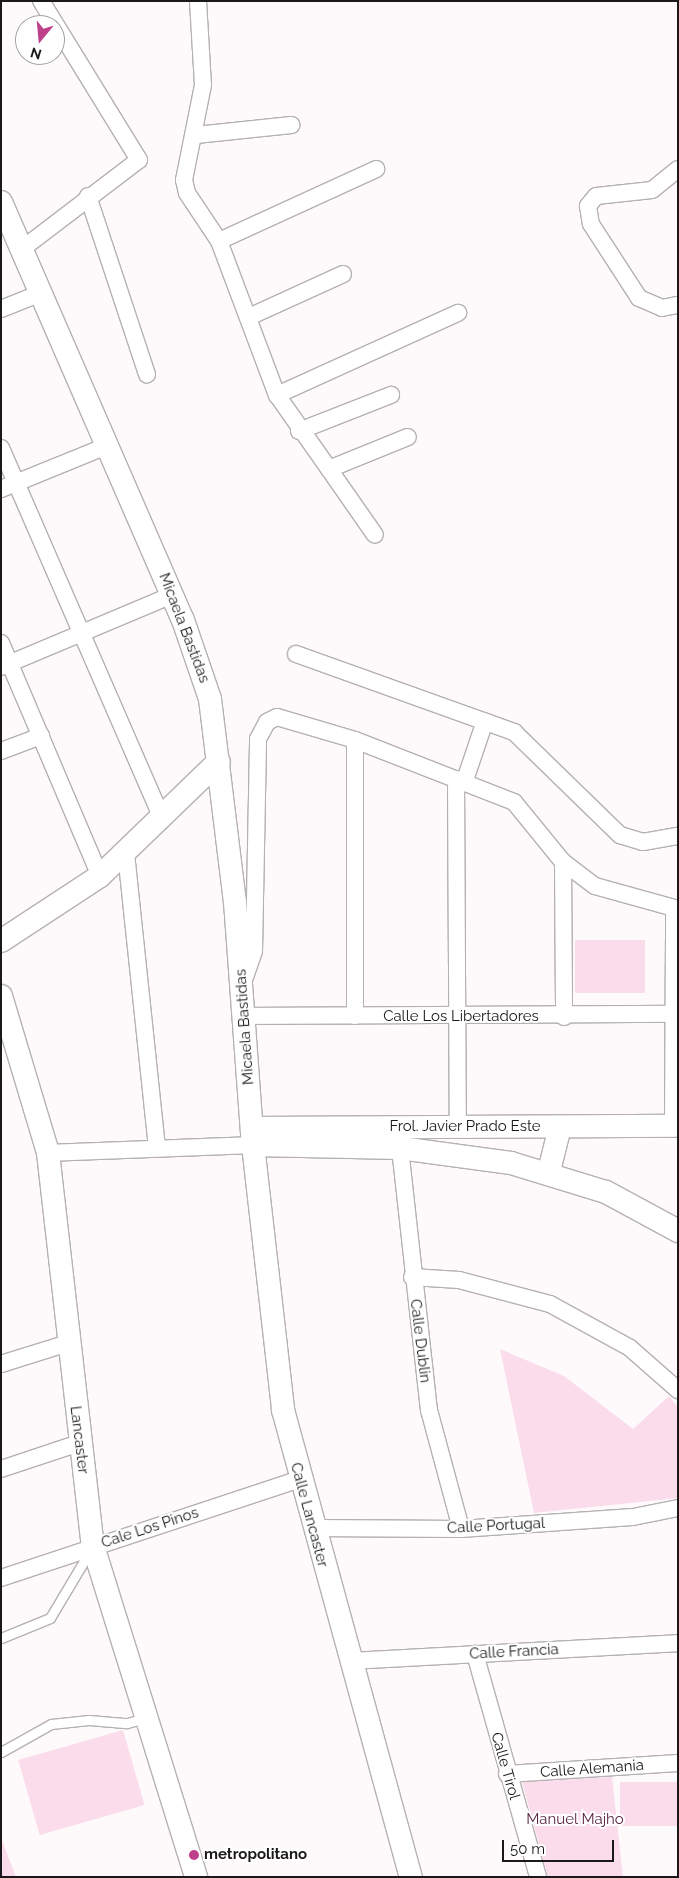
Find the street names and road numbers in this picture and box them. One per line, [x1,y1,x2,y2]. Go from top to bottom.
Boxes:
street label: Micaela Bastidas [155,571,213,685]
street label: Micaela Bastidas [232,968,258,1086]
street label: Calle Los Libertadores [383,1008,539,1026]
street label: Frol. Javier Prado Este [389,1118,541,1136]
street label: Calle Dublin [406,1298,434,1384]
street label: Lancaster [66,1405,92,1475]
street label: Calle Lancaster [286,1461,332,1569]
street label: Cale Los Pinos [99,1504,201,1552]
street label: Calle Portugal [447,1514,545,1538]
street label: Calle Francia [469,1641,559,1663]
street label: Calle Tirol [487,1730,523,1802]
street label: Calle Alemania [539,1756,645,1782]

